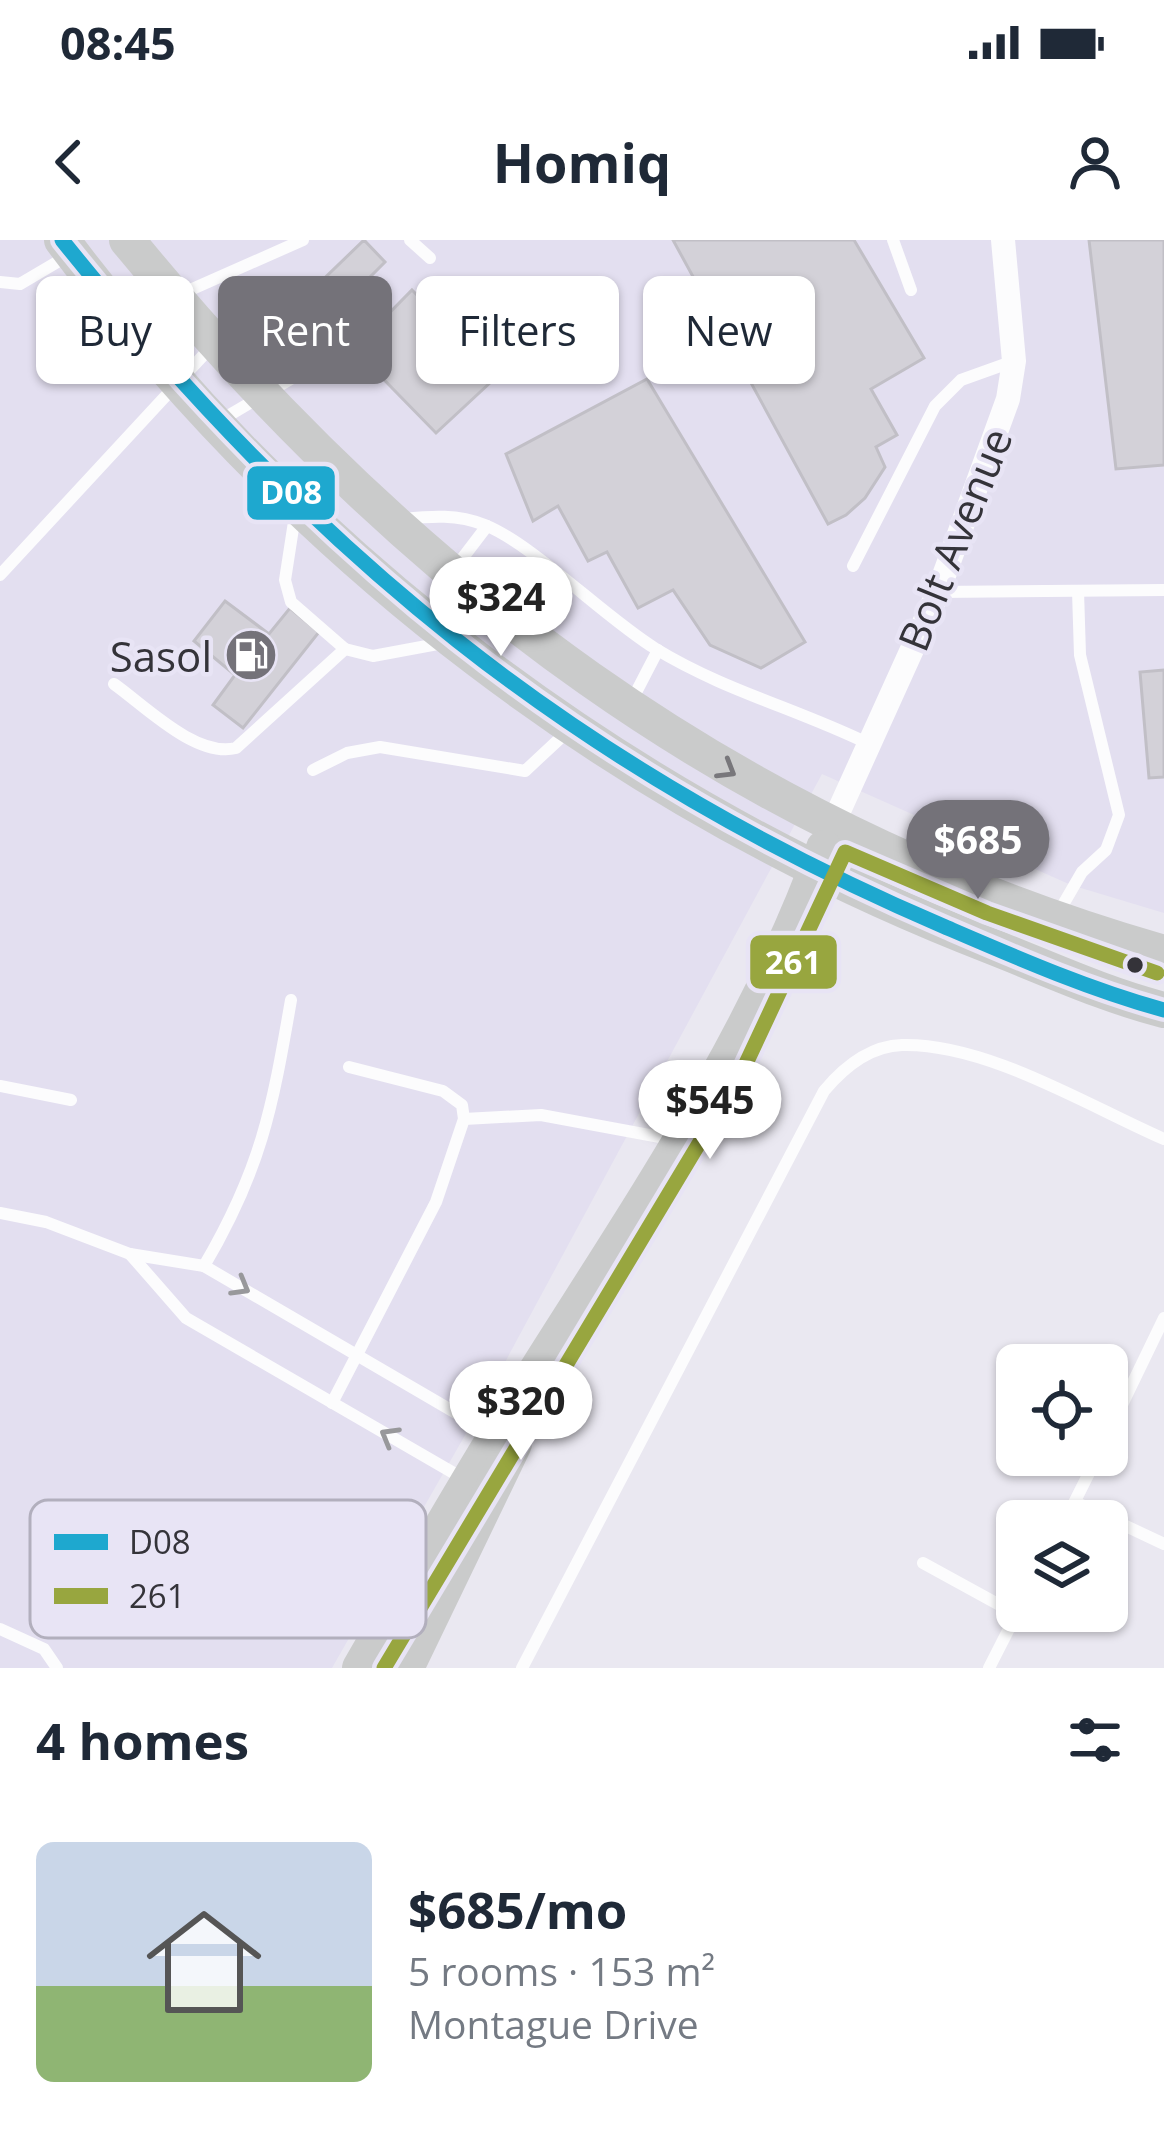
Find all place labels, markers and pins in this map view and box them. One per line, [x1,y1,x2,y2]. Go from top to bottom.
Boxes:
pin: $324 [430,557,572,659]
place label: Sasol [110,627,212,684]
fuel station icon: Sasol [223,627,279,683]
pin: $685 [907,800,1049,902]
unlabelled marker [1124,954,1146,976]
pin: $545 [639,1060,781,1162]
pin: $320 [450,1361,592,1463]

